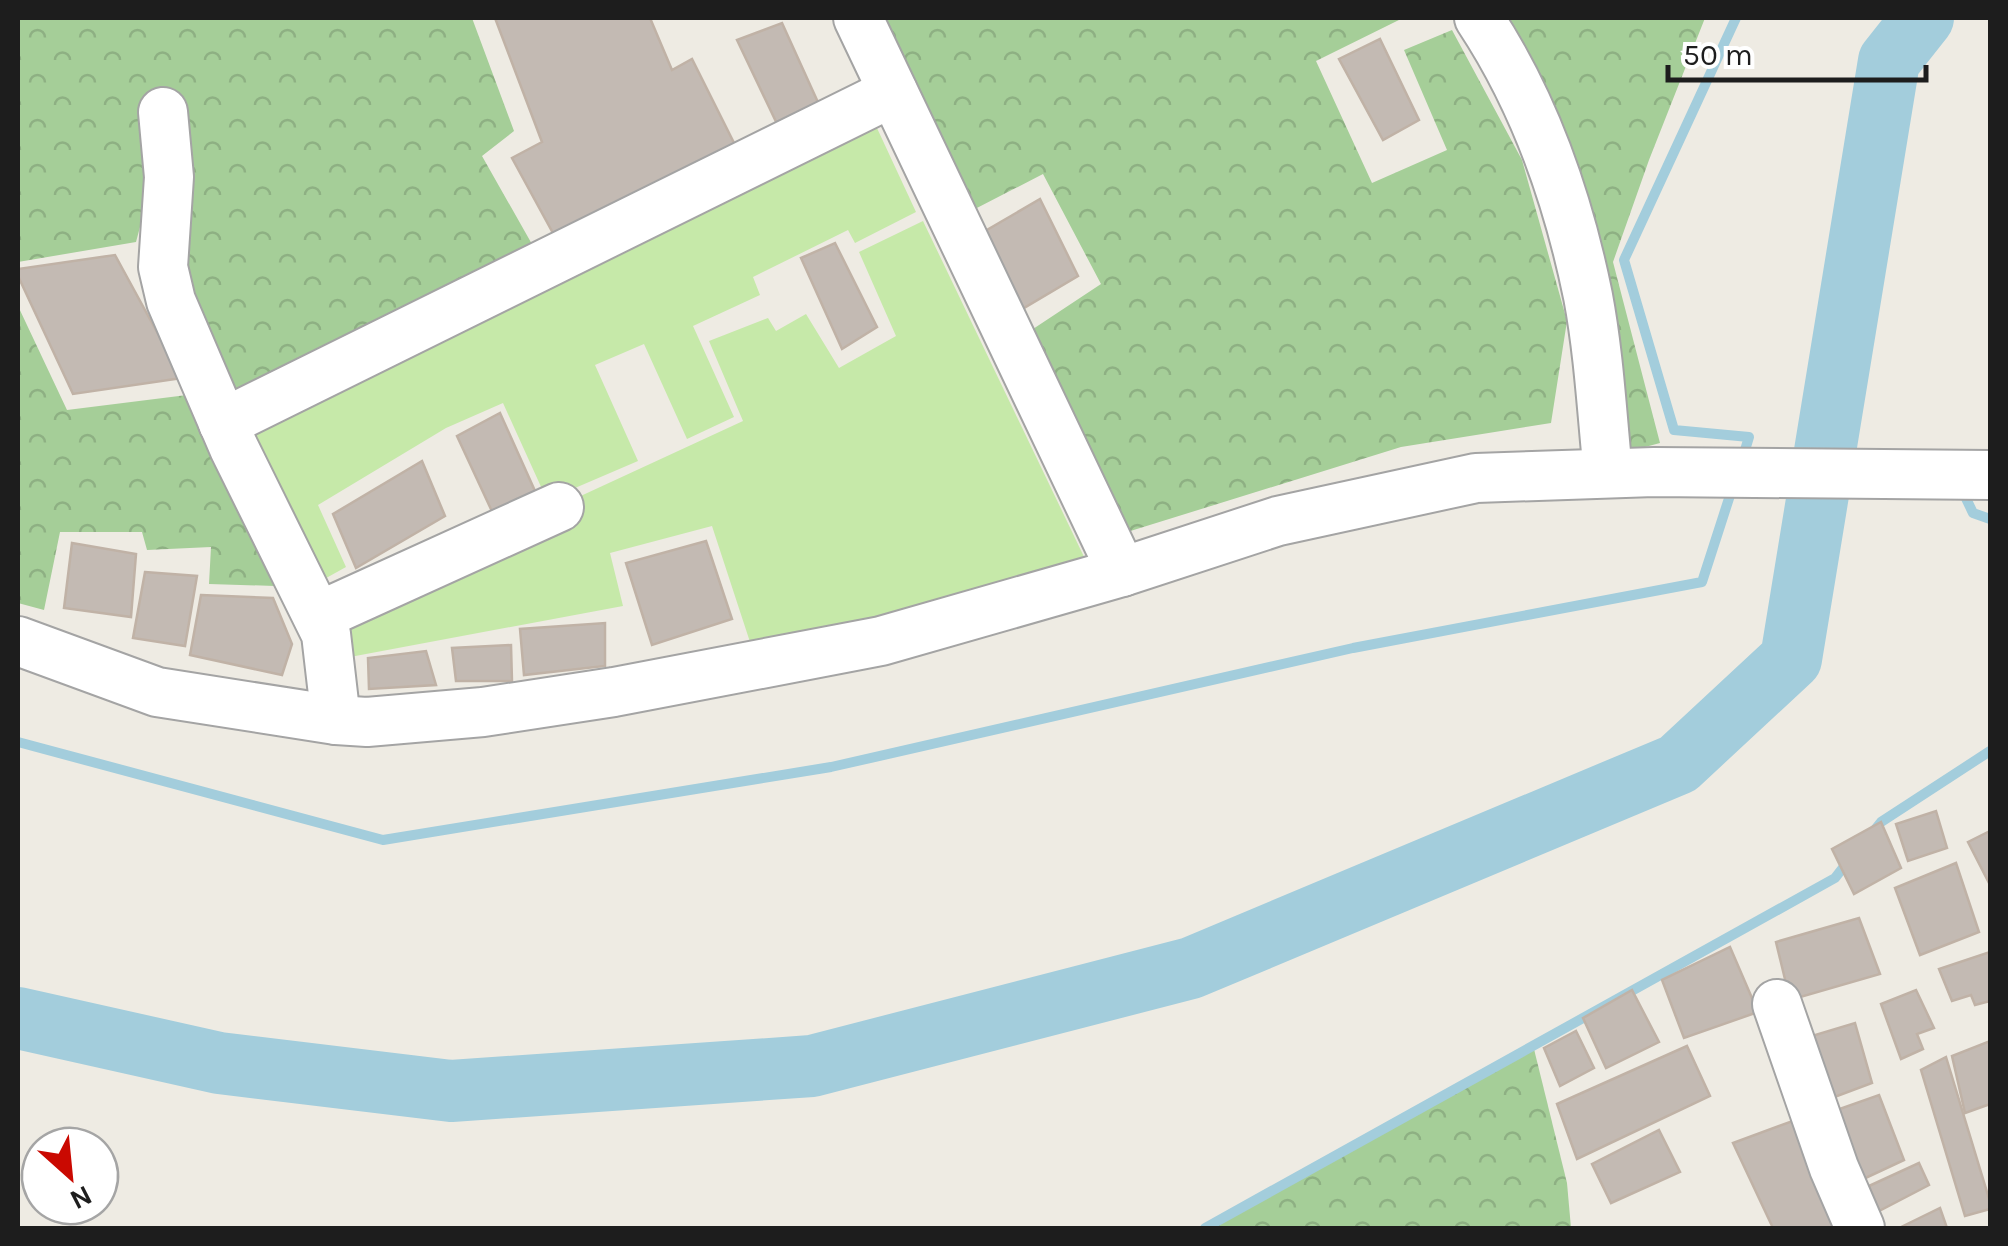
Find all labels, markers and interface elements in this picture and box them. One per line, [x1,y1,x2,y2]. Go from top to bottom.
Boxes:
scale bar [1668,20,1926,82]
text: 50 m [1683,37,1753,73]
north arrow [20,1126,120,1226]
text: N [65,1179,98,1217]

